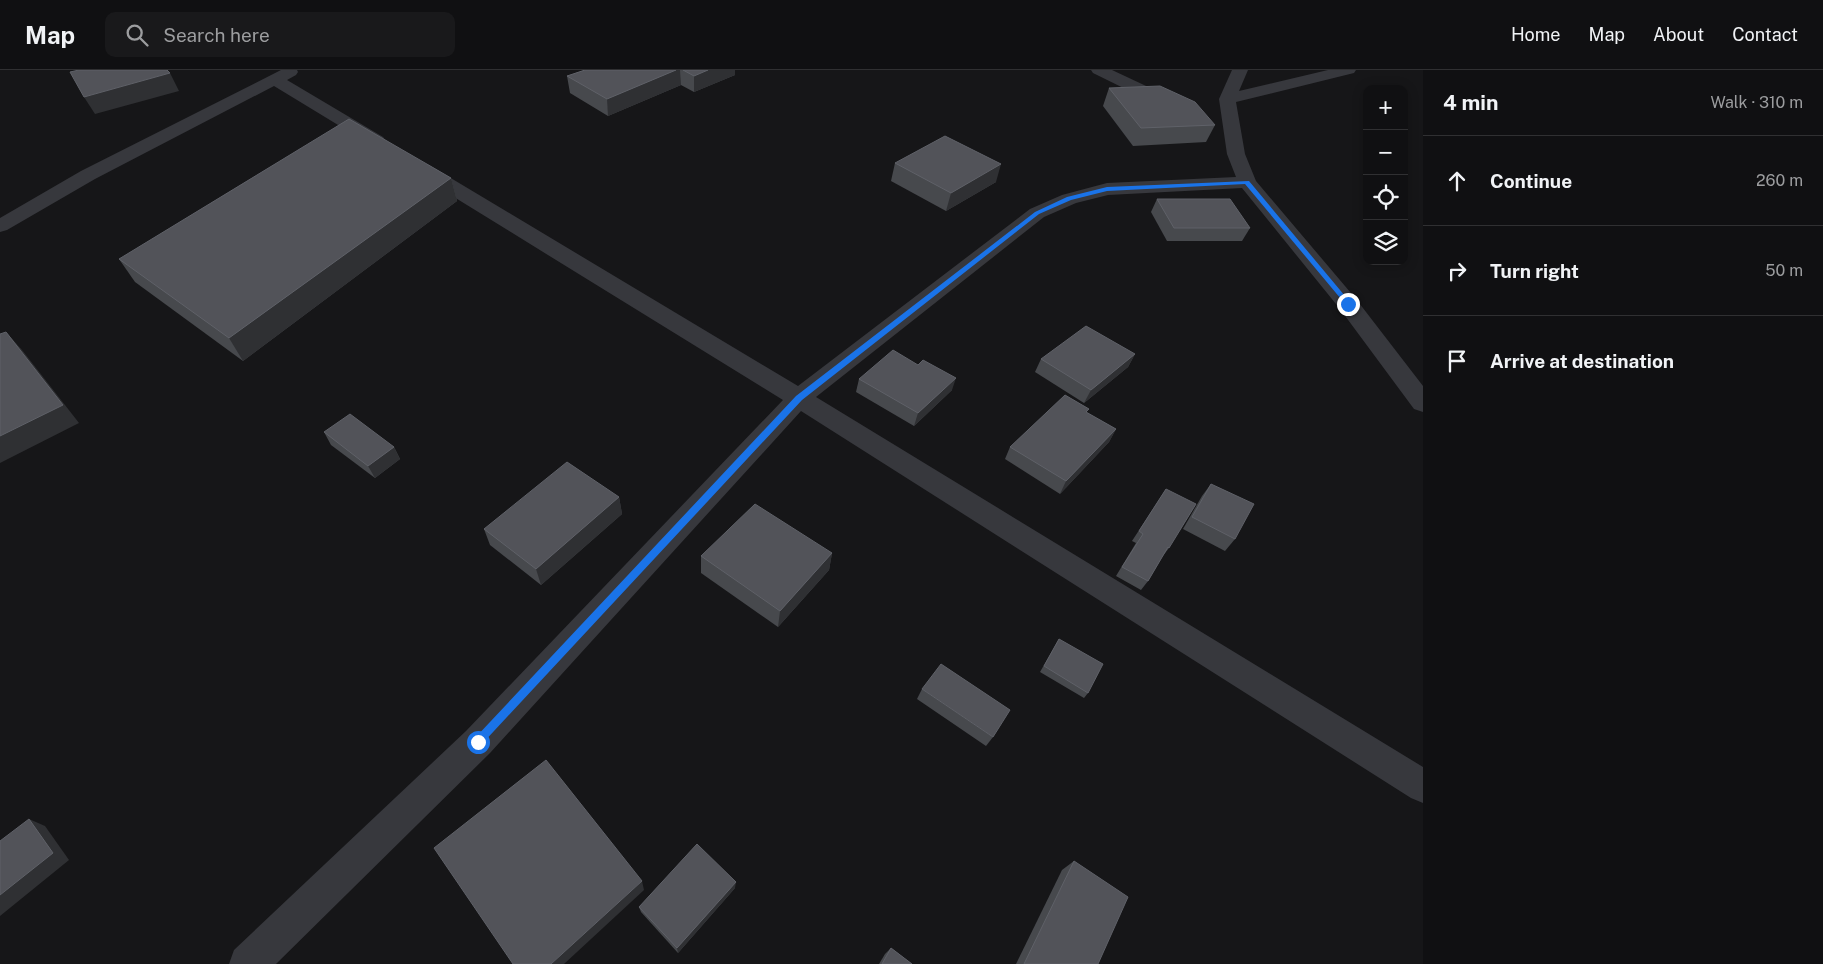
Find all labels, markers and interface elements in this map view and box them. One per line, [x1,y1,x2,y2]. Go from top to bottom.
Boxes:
search box [105,12,455,57]
text: Map [25,21,75,49]
icon: search [123,21,151,49]
text: Search here [163,24,270,46]
text: Home [1511,24,1561,45]
text: Map [1589,24,1625,45]
text: About [1653,24,1704,45]
text: Contact [1732,24,1798,45]
map controls [1363,85,1408,265]
button: + [1363,85,1408,130]
text: 4 min [1443,90,1498,115]
text: Walk · 310 m [1710,93,1803,112]
button: − [1363,130,1408,175]
icon: ahead [1443,167,1471,195]
text: Continue [1490,170,1572,192]
text: 260 m [1756,171,1803,190]
button: locate [1363,175,1408,220]
button: layers [1363,220,1408,265]
icon: right [1443,257,1471,285]
text: Turn right [1490,260,1579,282]
text: 50 m [1765,261,1803,280]
route end [1337,293,1360,316]
icon: arrive [1443,347,1471,375]
text: Arrive at destination [1490,350,1674,372]
route start [467,731,490,754]

